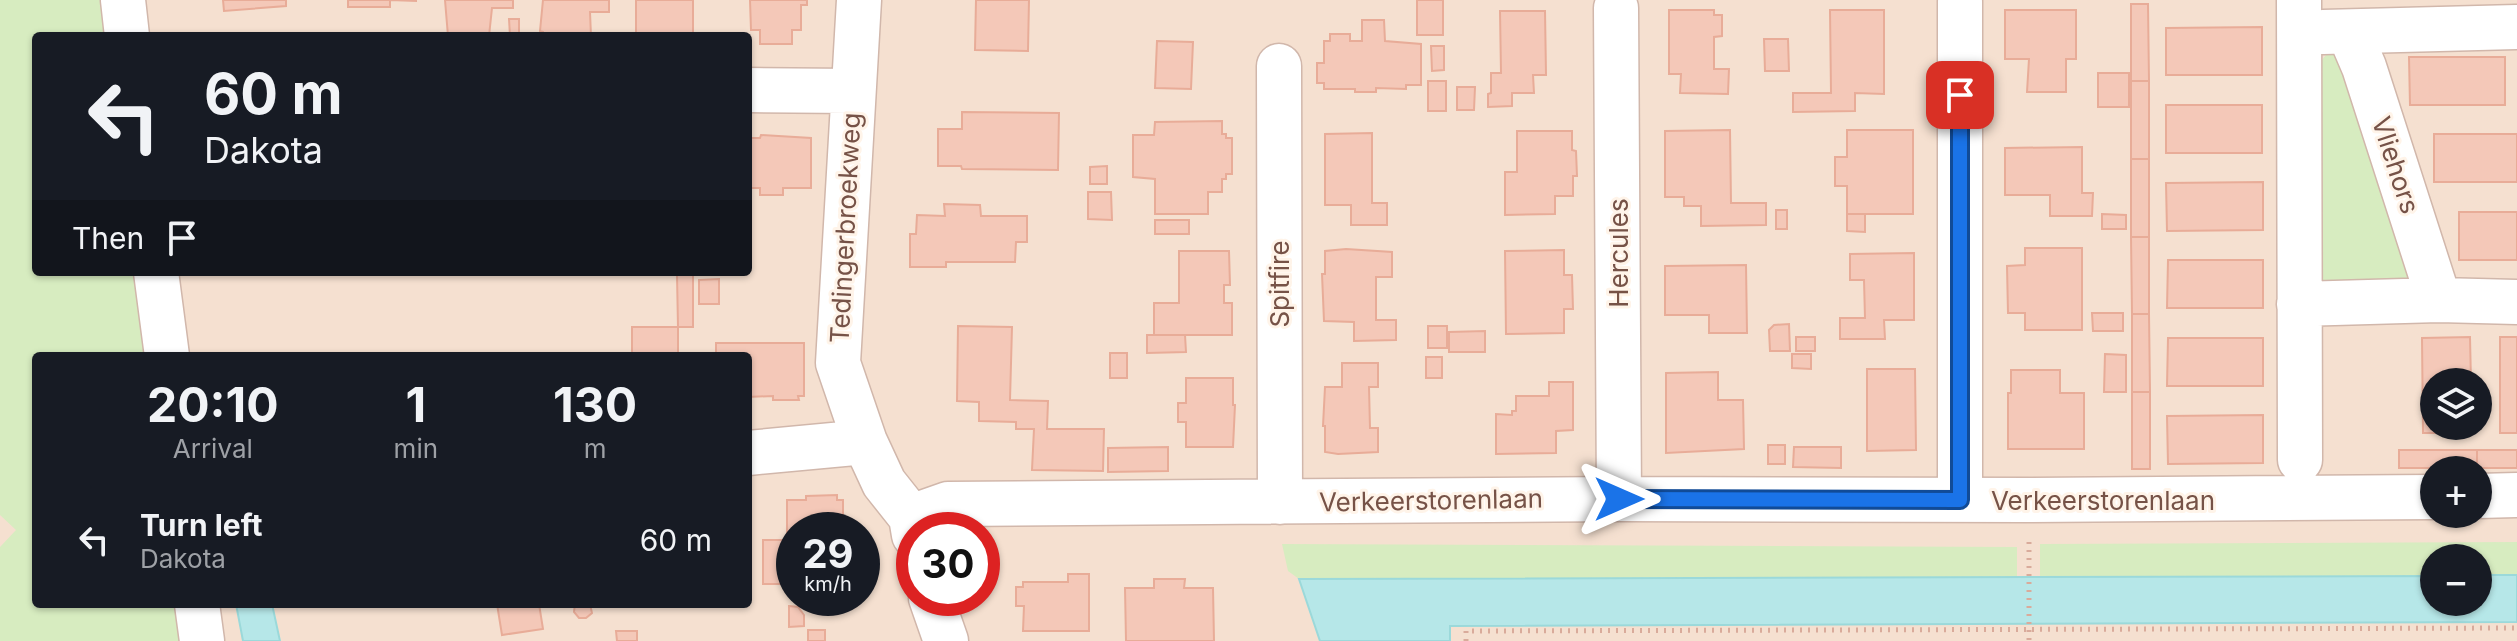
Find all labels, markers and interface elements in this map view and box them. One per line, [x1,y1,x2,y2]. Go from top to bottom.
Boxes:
text: 60 m [204,60,343,128]
pin [1926,61,1994,129]
icon: left [72,64,176,168]
icon: arrive [1938,73,1982,117]
street label: Tedingerbroekweg [823,112,867,344]
street label: Vliehors [2366,113,2426,217]
text: Dakota [204,128,323,172]
street label: Hercules [1603,198,1634,308]
icon: arrive [160,216,204,260]
text: Then [72,220,144,256]
street label: Spitfire [1264,240,1295,328]
map controls [2420,368,2492,616]
button: layers [2420,368,2492,440]
text: 20:10 [147,375,279,434]
text: 1 [405,375,426,434]
text: 130 [553,375,637,434]
text: Arrival [173,433,253,464]
text: min [394,433,438,464]
text: m [584,433,606,464]
button: + [2420,456,2492,528]
position arrow [1577,457,1661,541]
street label: Verkeerstorenlaan [1319,483,1543,517]
street label: Verkeerstorenlaan [1991,485,2215,516]
text: Turn left [140,507,262,543]
speed limit sign: 30 [896,512,1000,616]
icon: left [72,518,116,562]
text: 60 m [640,522,712,558]
text: 29 [802,529,854,578]
text: Dakota [140,543,226,574]
button: − [2420,544,2492,616]
text: km/h [804,572,852,596]

